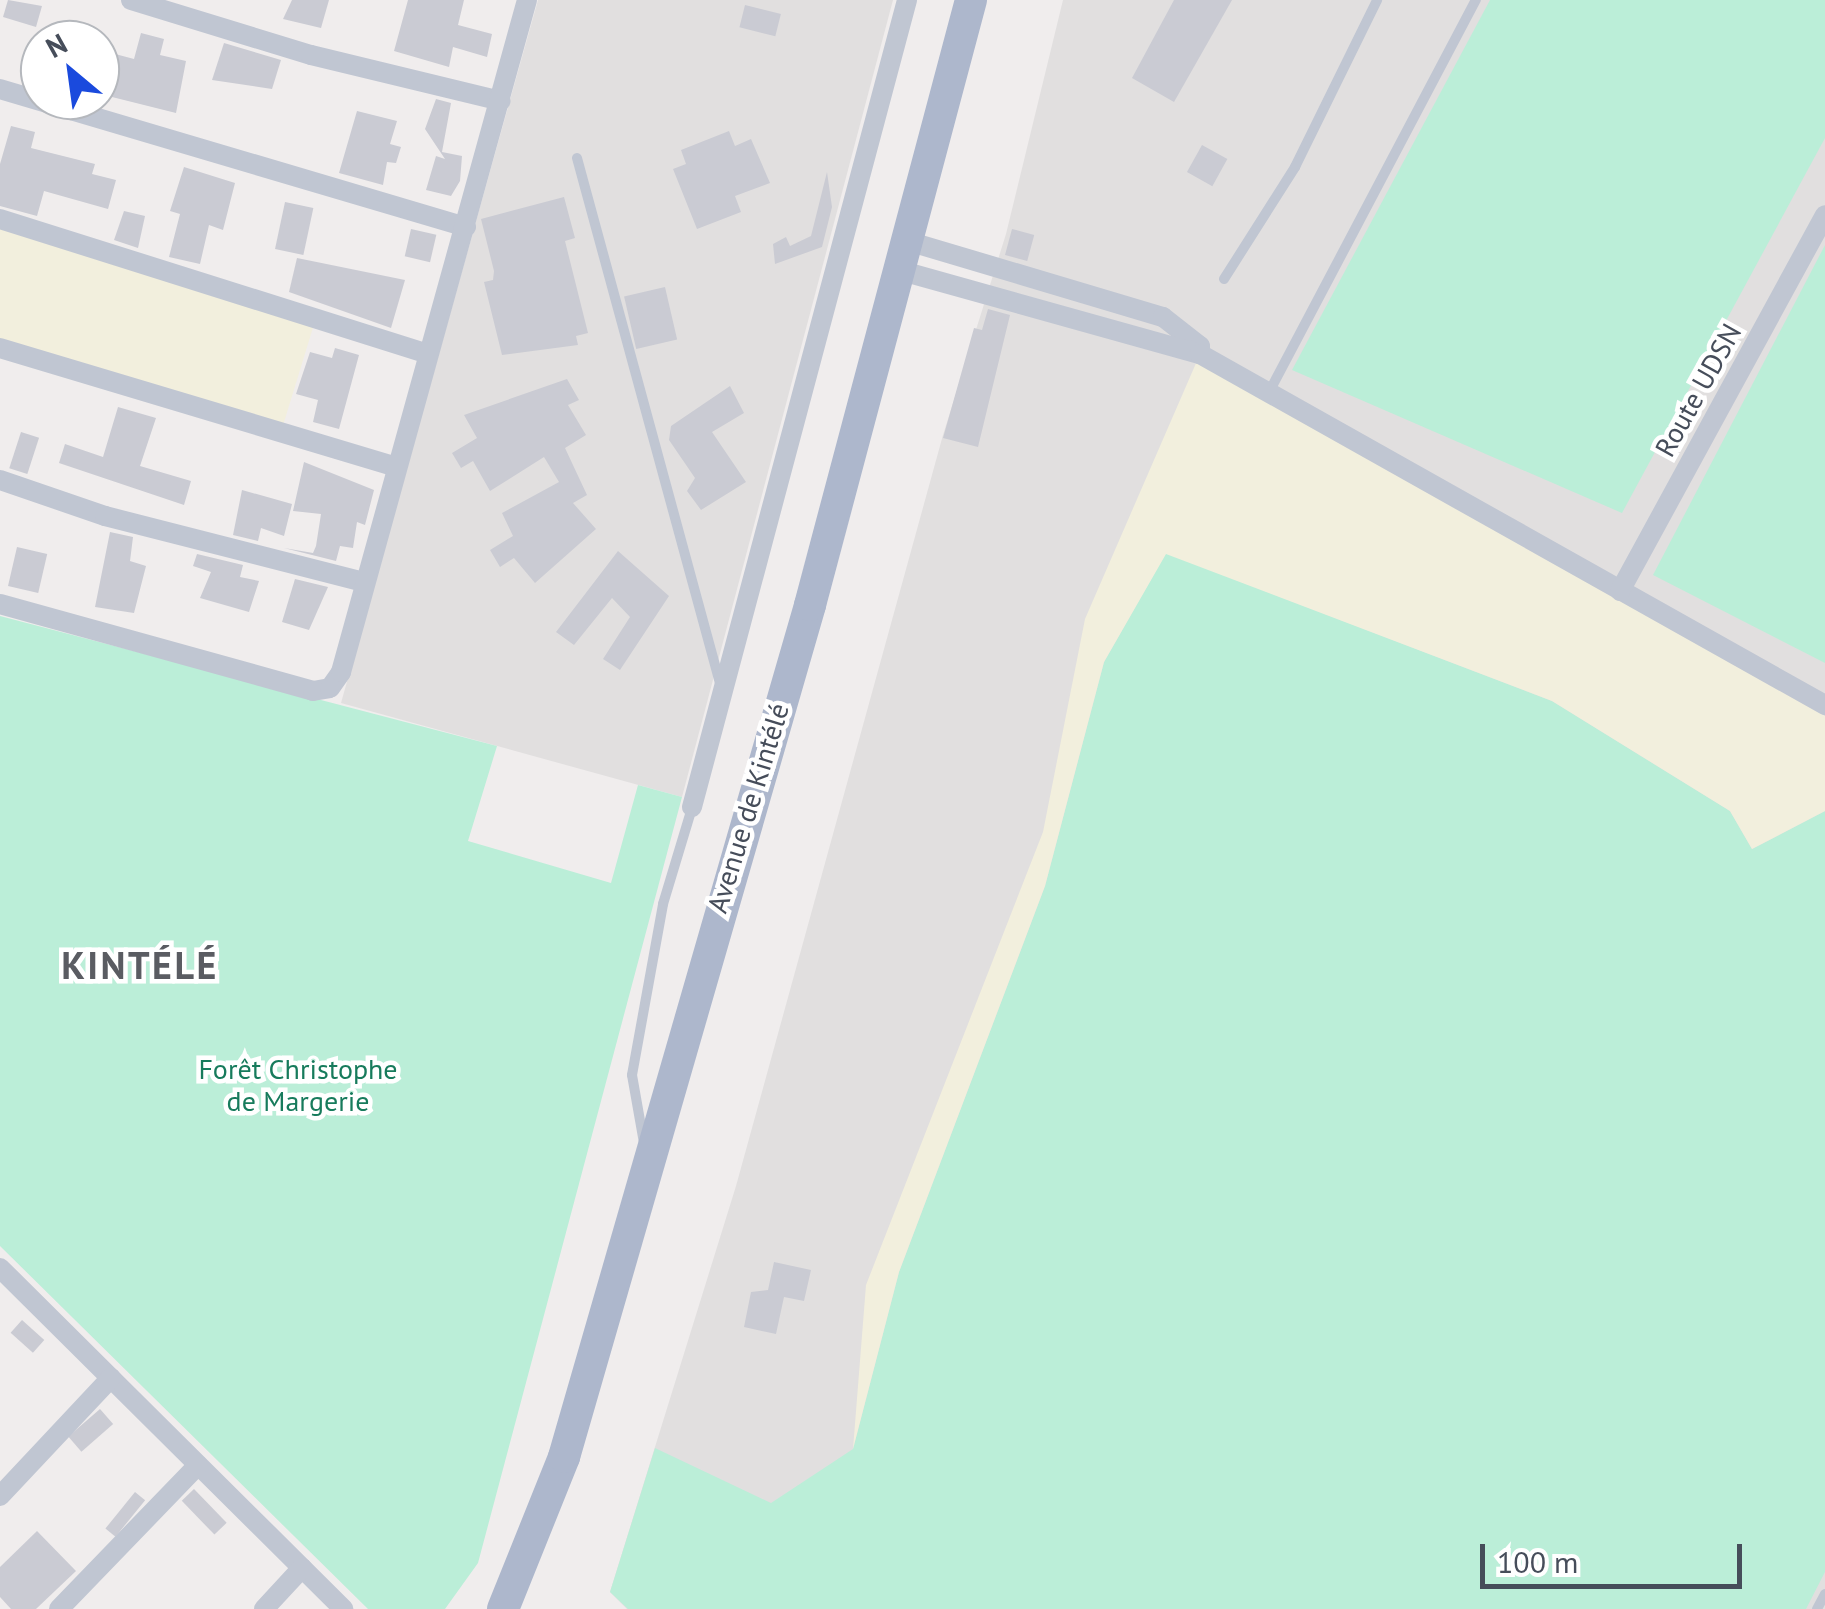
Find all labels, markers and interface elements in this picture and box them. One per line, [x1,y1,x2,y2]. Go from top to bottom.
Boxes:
north arrow [20,20,120,120]
text: N [39,24,73,66]
street label: Route UDSN [1648,318,1748,462]
street label: Avenue de Kintélé [700,699,796,917]
district label: KINTÉLÉ [61,942,219,988]
park label: Forêt Christophe de Margerie [198,1052,398,1118]
scale bar [1485,1524,1748,1586]
text: 100 m [1497,1542,1578,1581]

